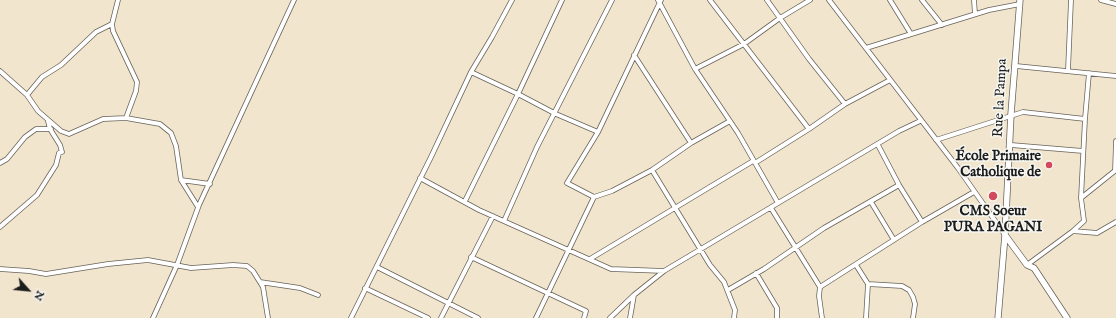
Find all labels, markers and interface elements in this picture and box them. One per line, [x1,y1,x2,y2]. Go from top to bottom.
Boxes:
street label: Rue la Pampa [991,58,1011,138]
place label: École Primaire Catholique de [955,149,1041,182]
marker: École Primaire Catholique de [1044,160,1054,170]
marker: CMS Soeur PURA PAGANI [987,190,999,202]
place label: CMS Soeur PURA PAGANI [944,204,1042,236]
north arrow [8,270,48,310]
text: N [30,288,47,303]

